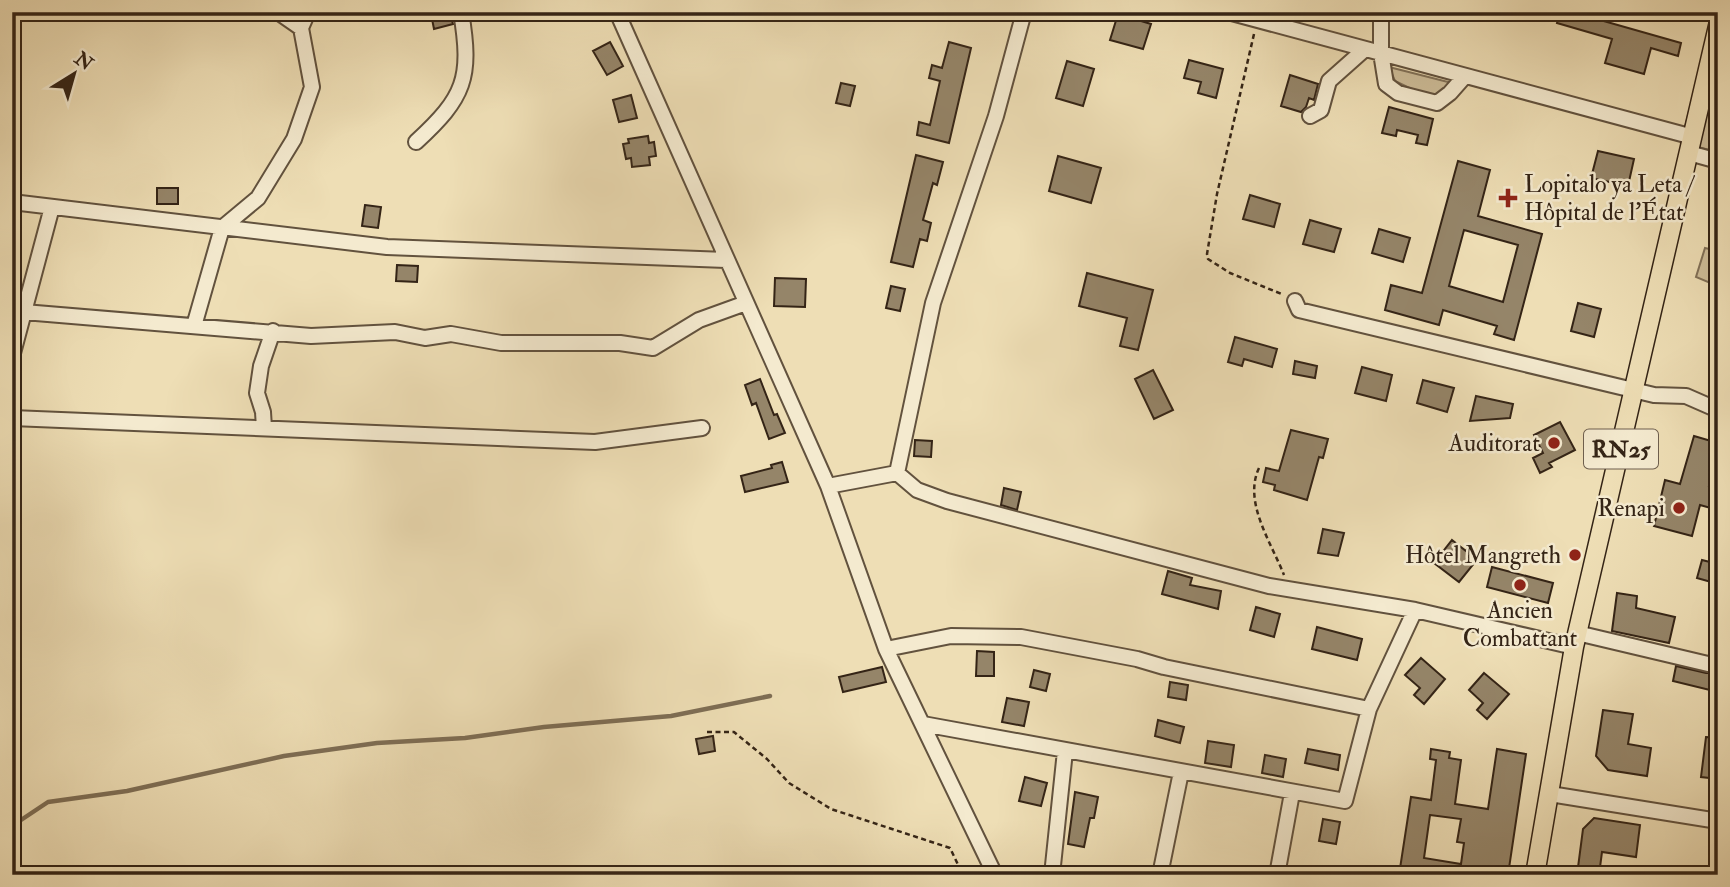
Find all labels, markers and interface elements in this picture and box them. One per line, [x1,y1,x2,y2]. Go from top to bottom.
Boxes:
north arrow [38,38,108,108]
text: N [69,46,98,77]
place label: Lopitalo ya Leta / Hôpital de l'État [1524,169,1696,228]
marker: Lopitalo ya Leta / Hôpital de l'État [1498,188,1518,208]
place label: Auditorat [1448,428,1540,459]
road number: RN25 [1584,430,1658,468]
marker: Auditorat [1546,435,1562,451]
place label: Renapi [1597,493,1665,524]
marker: Renapi [1671,500,1687,516]
place label: Hôtel Mangreth [1405,540,1561,571]
marker: Hôtel Mangreth [1567,547,1583,563]
marker: Ancien Combattant [1512,577,1528,593]
place label: Ancien Combattant [1463,595,1578,654]

